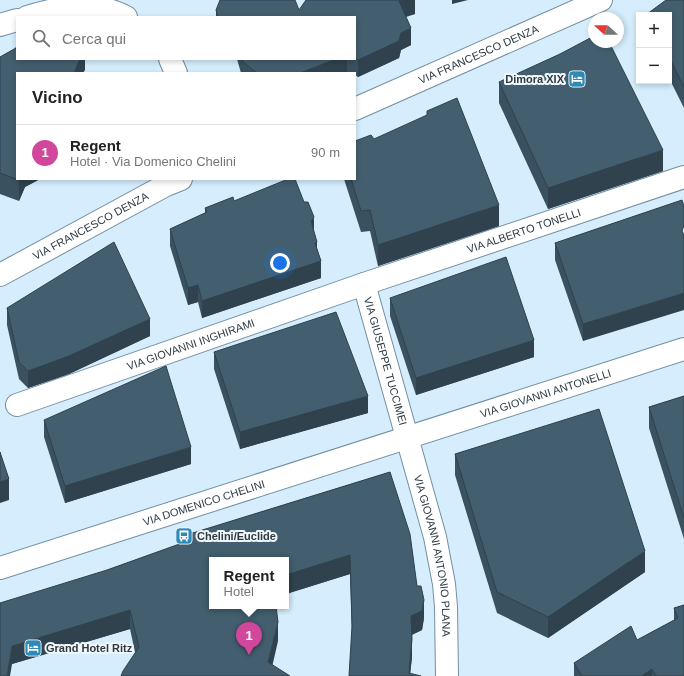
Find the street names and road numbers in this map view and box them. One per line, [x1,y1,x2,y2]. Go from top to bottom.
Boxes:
street label: VIA FRANCESCO DENZA [417,22,541,86]
street label: VIA FRANCESCO DENZA [31,189,151,262]
street label: VIA ALBERTO TONELLI [465,206,582,255]
street label: VIA GIUSEPPE TUCCIMEI [362,296,409,426]
street label: VIA GIOVANNI INGHIRAMI [125,317,256,372]
street label: VIA GIOVANNI ANTONELLI [479,367,613,420]
street label: VIA GIOVANNI ANTONIO PLANA [412,474,452,637]
street label: VIA DOMENICO CHELINI [141,478,266,528]

